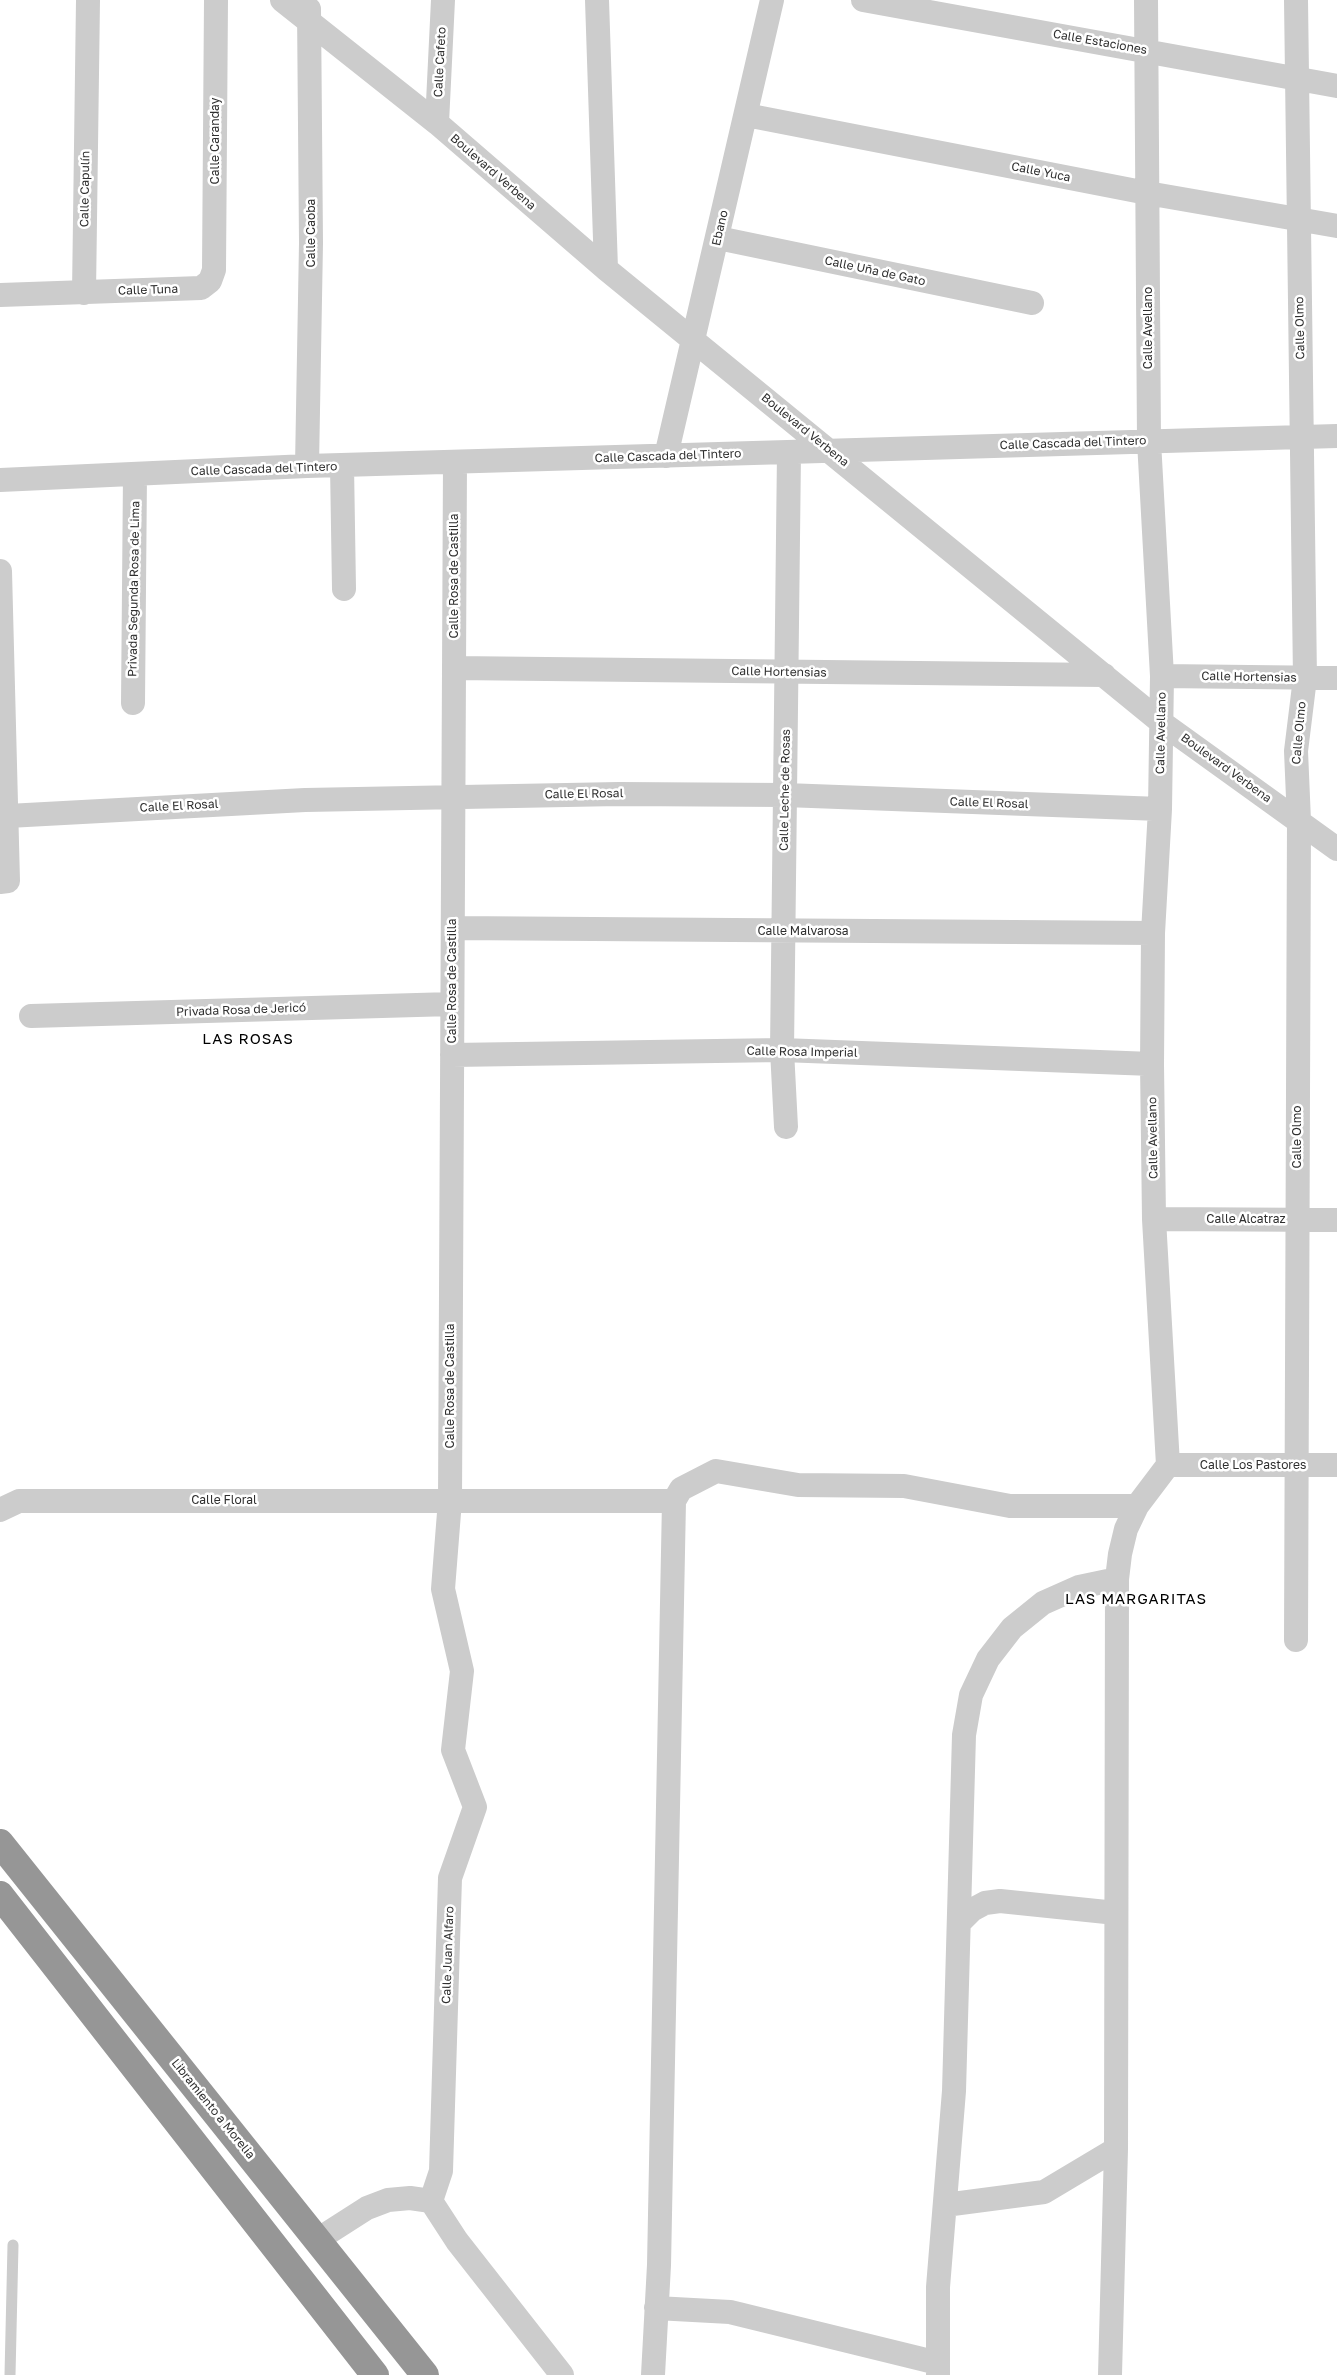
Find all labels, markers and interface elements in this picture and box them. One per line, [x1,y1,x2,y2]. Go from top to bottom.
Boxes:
street label: Calle Cafeto [431,26,449,98]
street label: Calle Estaciones [1052,27,1148,57]
street label: Calle Caranday [208,98,222,184]
street label: Boulevard Verbena [447,131,539,213]
street label: Calle Capulín [77,151,93,227]
street label: Calle Yuca [1010,159,1072,185]
street label: Calle Caoba [304,199,318,267]
street label: Ebano [709,209,731,247]
street label: Calle Uña de Gato [823,253,927,289]
street label: Calle Tuna [118,282,178,298]
street label: Calle Avellano [1141,287,1155,369]
street label: Calle Olmo [1292,296,1308,360]
street label: Boulevard Verbena [758,390,852,470]
street label: Calle Cascada del Tintero [999,433,1147,453]
street label: Calle Cascada del Tintero [594,446,742,466]
street label: Calle Cascada del Tintero [190,459,338,479]
street label: Privada Segunda Rosa de Lima [125,501,143,677]
street label: Calle Rosa de Castilla [447,514,461,638]
street label: Calle Hortensias [731,664,827,680]
street label: Calle Hortensias [1201,669,1297,685]
street label: Calle Avellano [1153,692,1169,774]
street label: Calle Olmo [1289,701,1309,765]
street label: Calle Leche de Rosas [777,729,793,851]
street label: Boulevard Verbena [1178,730,1274,806]
street label: Calle El Rosal [544,786,624,802]
street label: Calle El Rosal [949,794,1029,812]
street label: Calle El Rosal [139,797,219,815]
street label: Calle Rosa de Castilla [445,919,459,1043]
street label: Calle Malvarosa [757,924,849,938]
street label: Privada Rosa de Jericó [176,1001,306,1019]
district label: LAS ROSAS [201,1030,295,1048]
street label: Calle Rosa Imperial [746,1044,858,1060]
street label: Calle Avellano [1145,1097,1161,1179]
street label: Calle Olmo [1290,1106,1304,1168]
street label: Calle Alcatraz [1206,1212,1286,1226]
street label: Calle Rosa de Castilla [443,1324,457,1448]
street label: Calle Los Pastores [1200,1458,1306,1472]
street label: Calle Floral [191,1493,257,1507]
district label: LAS MARGARITAS [1063,1590,1209,1608]
street label: Calle Juan Alfaro [439,1906,457,2004]
street label: Libramiento a Morelia [168,2056,258,2162]

